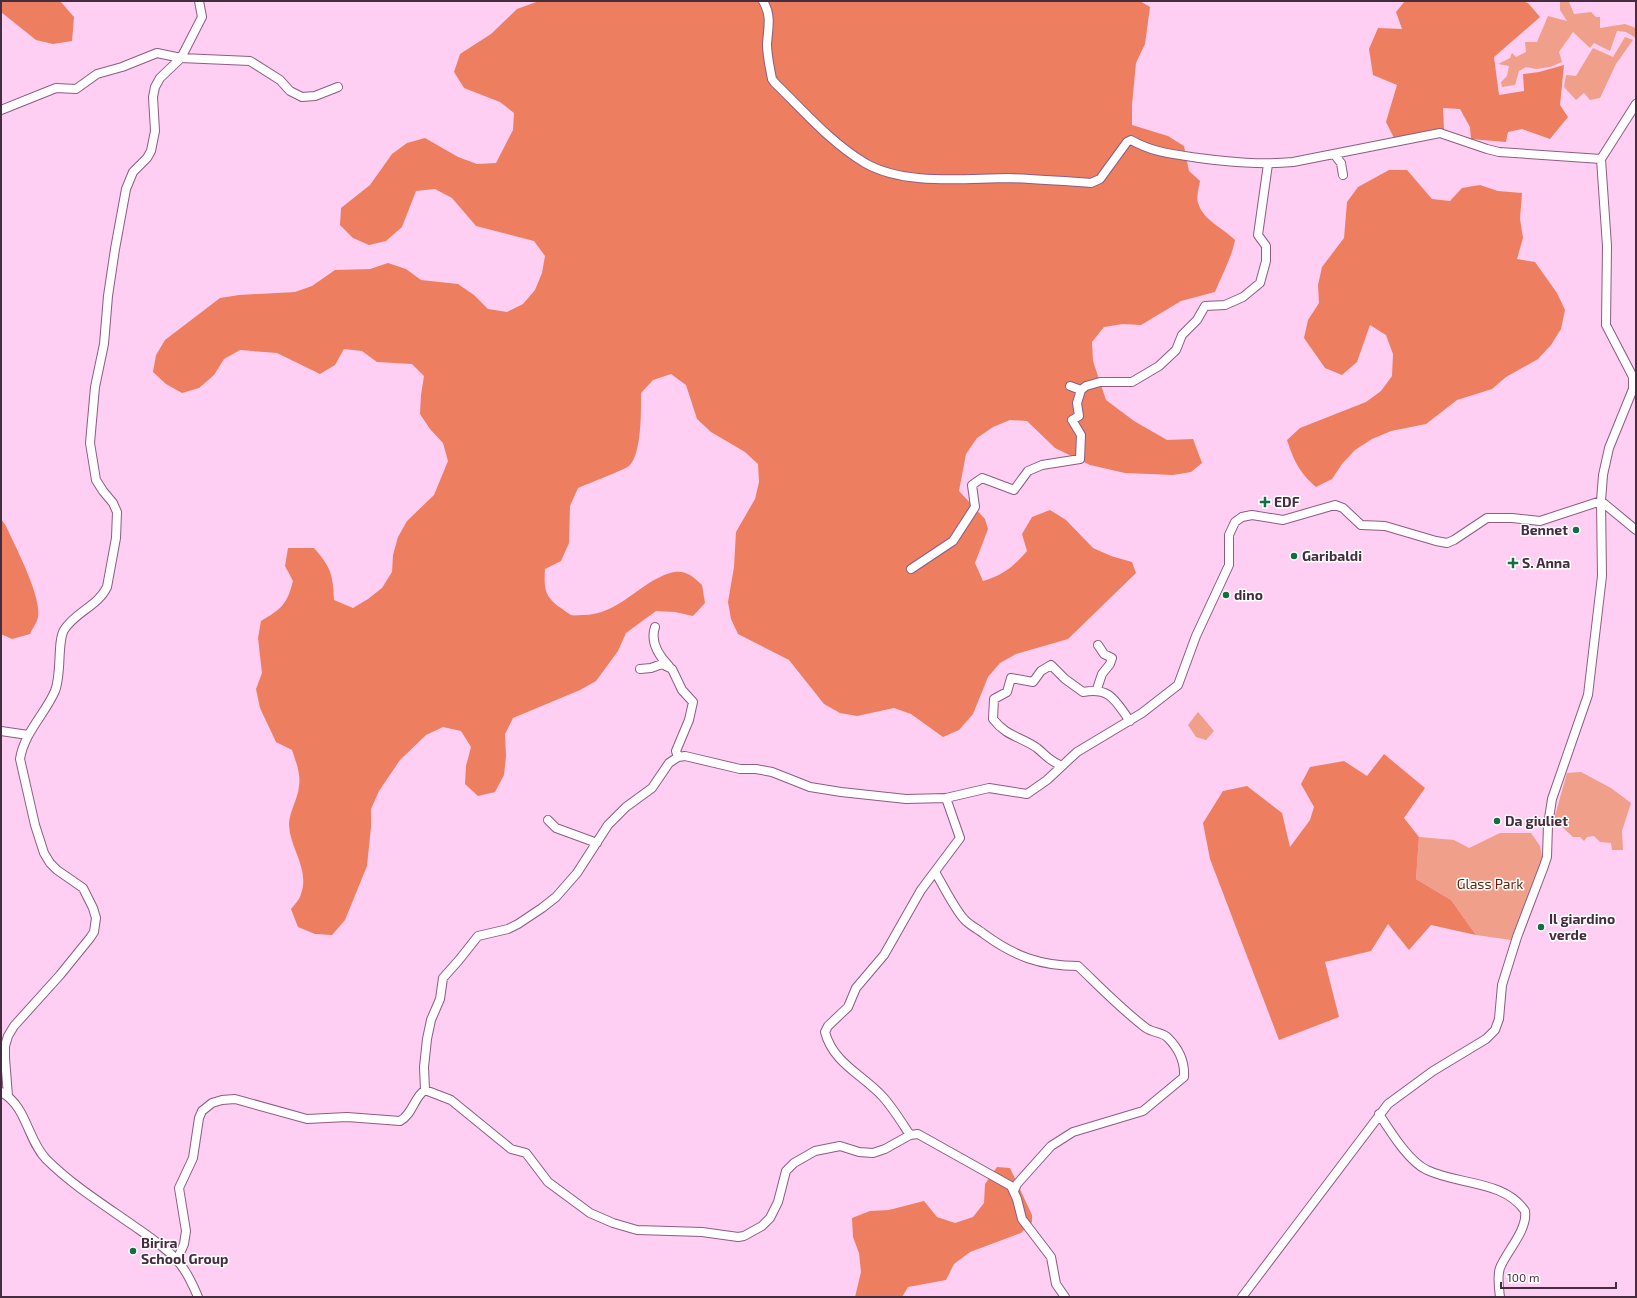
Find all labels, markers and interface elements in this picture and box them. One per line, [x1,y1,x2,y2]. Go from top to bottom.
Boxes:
place label: EDF [1274,493,1300,510]
marker: EDF [1259,496,1271,508]
place label: Bennet [1521,521,1568,538]
marker: Bennet [1571,525,1581,535]
place label: Garibaldi [1302,547,1362,564]
marker: Garibaldi [1289,551,1299,561]
place label: S. Anna [1522,554,1570,571]
marker: S. Anna [1507,557,1519,569]
place label: dino [1234,586,1263,603]
marker: dino [1221,590,1231,600]
place label: Da giuliet [1505,812,1568,829]
marker: Da giuliet [1492,816,1502,826]
park label: Glass Park [1457,875,1523,892]
place label: Il giardino verde [1549,910,1615,943]
marker: Il giardino verde [1536,922,1546,932]
place label: Birira School Group [141,1234,228,1267]
marker: Birira School Group [128,1246,138,1256]
scale bar [1501,1264,1616,1290]
text: 100 m [1507,1270,1539,1284]

